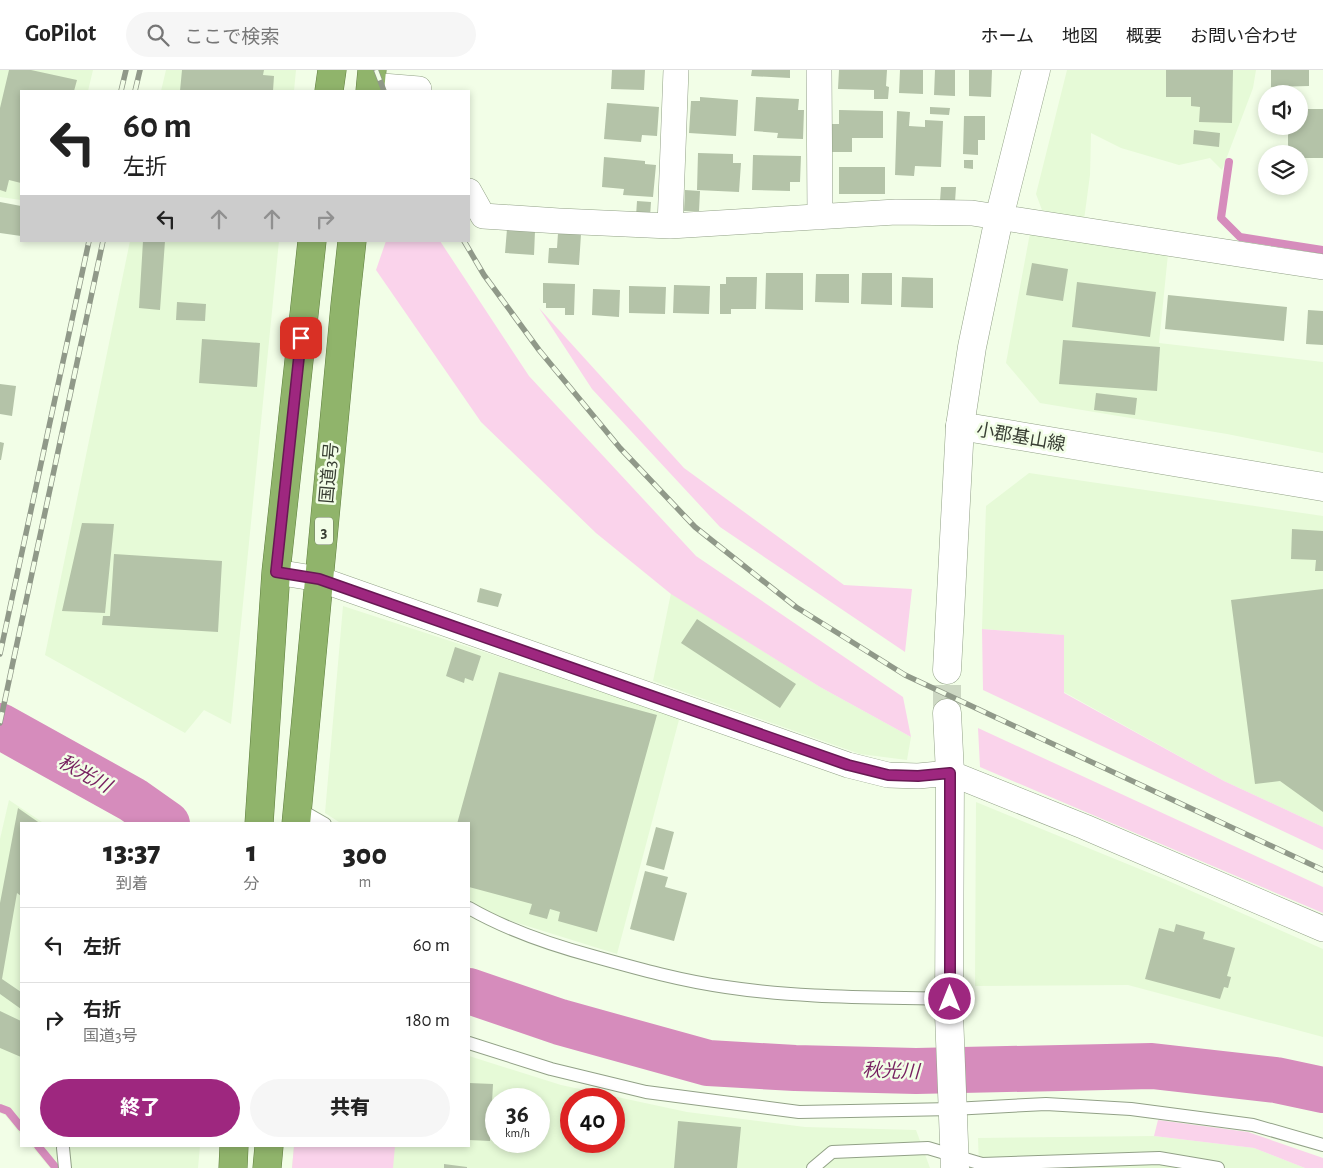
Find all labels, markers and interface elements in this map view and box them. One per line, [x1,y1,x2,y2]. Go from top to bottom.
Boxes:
search box [126,12,476,57]
icon: search [144,21,172,49]
text: GoPilot [25,22,96,46]
text: ここで検索 [184,28,279,47]
text: ホーム [981,28,1034,46]
text: 地図 [1062,28,1098,46]
text: 概要 [1126,28,1162,46]
text: お問い合わせ [1190,28,1298,46]
map controls [1258,85,1308,195]
button: sound [1258,85,1308,135]
text: 60 m [123,109,192,144]
icon: left [40,110,105,175]
button: layers [1258,145,1308,195]
text: 左折 [123,156,167,178]
icon: left [152,205,180,233]
icon: ahead [205,205,233,233]
icon: ahead [258,205,286,233]
icon: right [311,205,339,233]
pin [280,317,322,359]
icon: arrive [287,324,315,352]
street label: 小郡基山線 [975,419,1067,455]
street label: 国道3号 [316,442,342,504]
road number: 3 [315,518,333,544]
water label: 秋光川 [55,751,116,797]
text: 13:37 [103,837,161,867]
text: 1 [246,837,257,867]
text: 300 [343,840,387,870]
text: m [358,874,371,890]
text: 到着 [116,876,148,892]
text: 分 [244,876,260,892]
icon: left [40,931,68,959]
text: 60 m [413,936,450,955]
text: 左折 [83,938,121,957]
position arrow [923,972,975,1024]
text: 右折 [83,1001,121,1020]
icon: right [40,1006,68,1034]
text: 180 m [406,1011,450,1030]
text: 国道3号 [83,1028,138,1044]
water label: 秋光川 [862,1060,922,1082]
button: 終了 [40,1079,240,1137]
button: 共有 [250,1079,450,1137]
speed limit sign: 40 [560,1088,625,1153]
text: 36 [506,1102,529,1127]
text: km/h [505,1127,530,1139]

